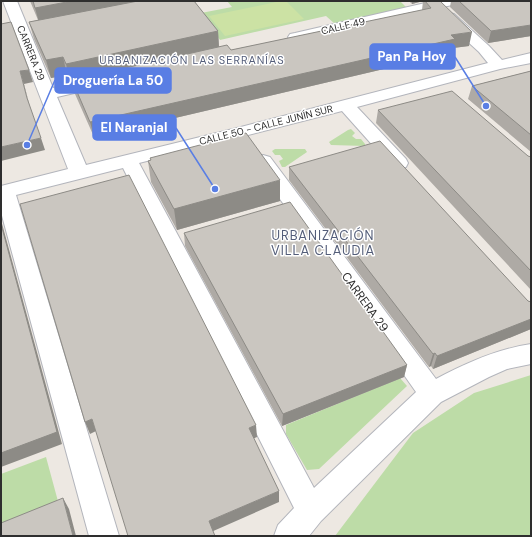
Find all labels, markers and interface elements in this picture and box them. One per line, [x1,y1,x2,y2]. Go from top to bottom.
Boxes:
street label: CALLE 49 [320,15,366,37]
street label: CARRERA 29 [14,24,48,82]
callout: Pan Pa Hoy [370,44,455,69]
text: Pan Pa Hoy [378,48,447,65]
district label: URBANIZACIÓN LAS SERRANÍAS [99,53,285,67]
callout: Droguería La 50 [55,68,171,93]
text: Droguería La 50 [63,72,163,89]
street label: CALLE 50 - CALLE JUNÍN SUR [198,102,334,148]
callout: El Naranjal [93,115,176,140]
text: El Naranjal [101,119,167,136]
district label: URBANIZACIÓN VILLA CLAUDIA [271,227,375,259]
street label: CARRERA 29 [338,269,392,335]

